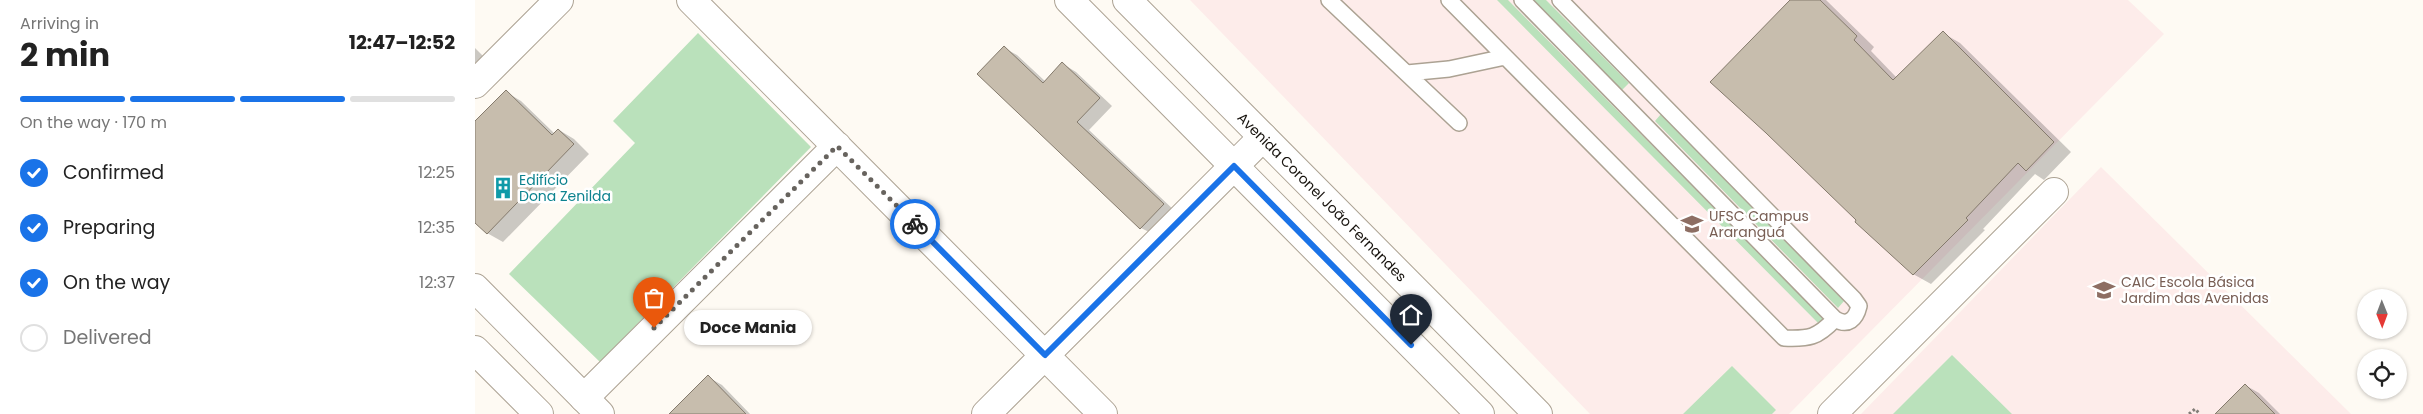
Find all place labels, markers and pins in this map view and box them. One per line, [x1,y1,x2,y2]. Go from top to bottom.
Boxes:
place label: Edifício Dona Zenilda [519,170,611,206]
building icon: Edifício Dona Zenilda [490,175,516,201]
place label: UFSC Campus Araranguá [1709,206,1809,242]
school or university icon: UFSC Campus Araranguá [1679,211,1705,237]
place label: CAIC Escola Básica Jardim das Avenidas [2121,272,2269,308]
pin [633,277,675,328]
school or university icon: CAIC Escola Básica Jardim das Avenidas [2091,277,2117,303]
pin [1390,294,1432,345]
callout: Doce Mania [684,310,811,346]

